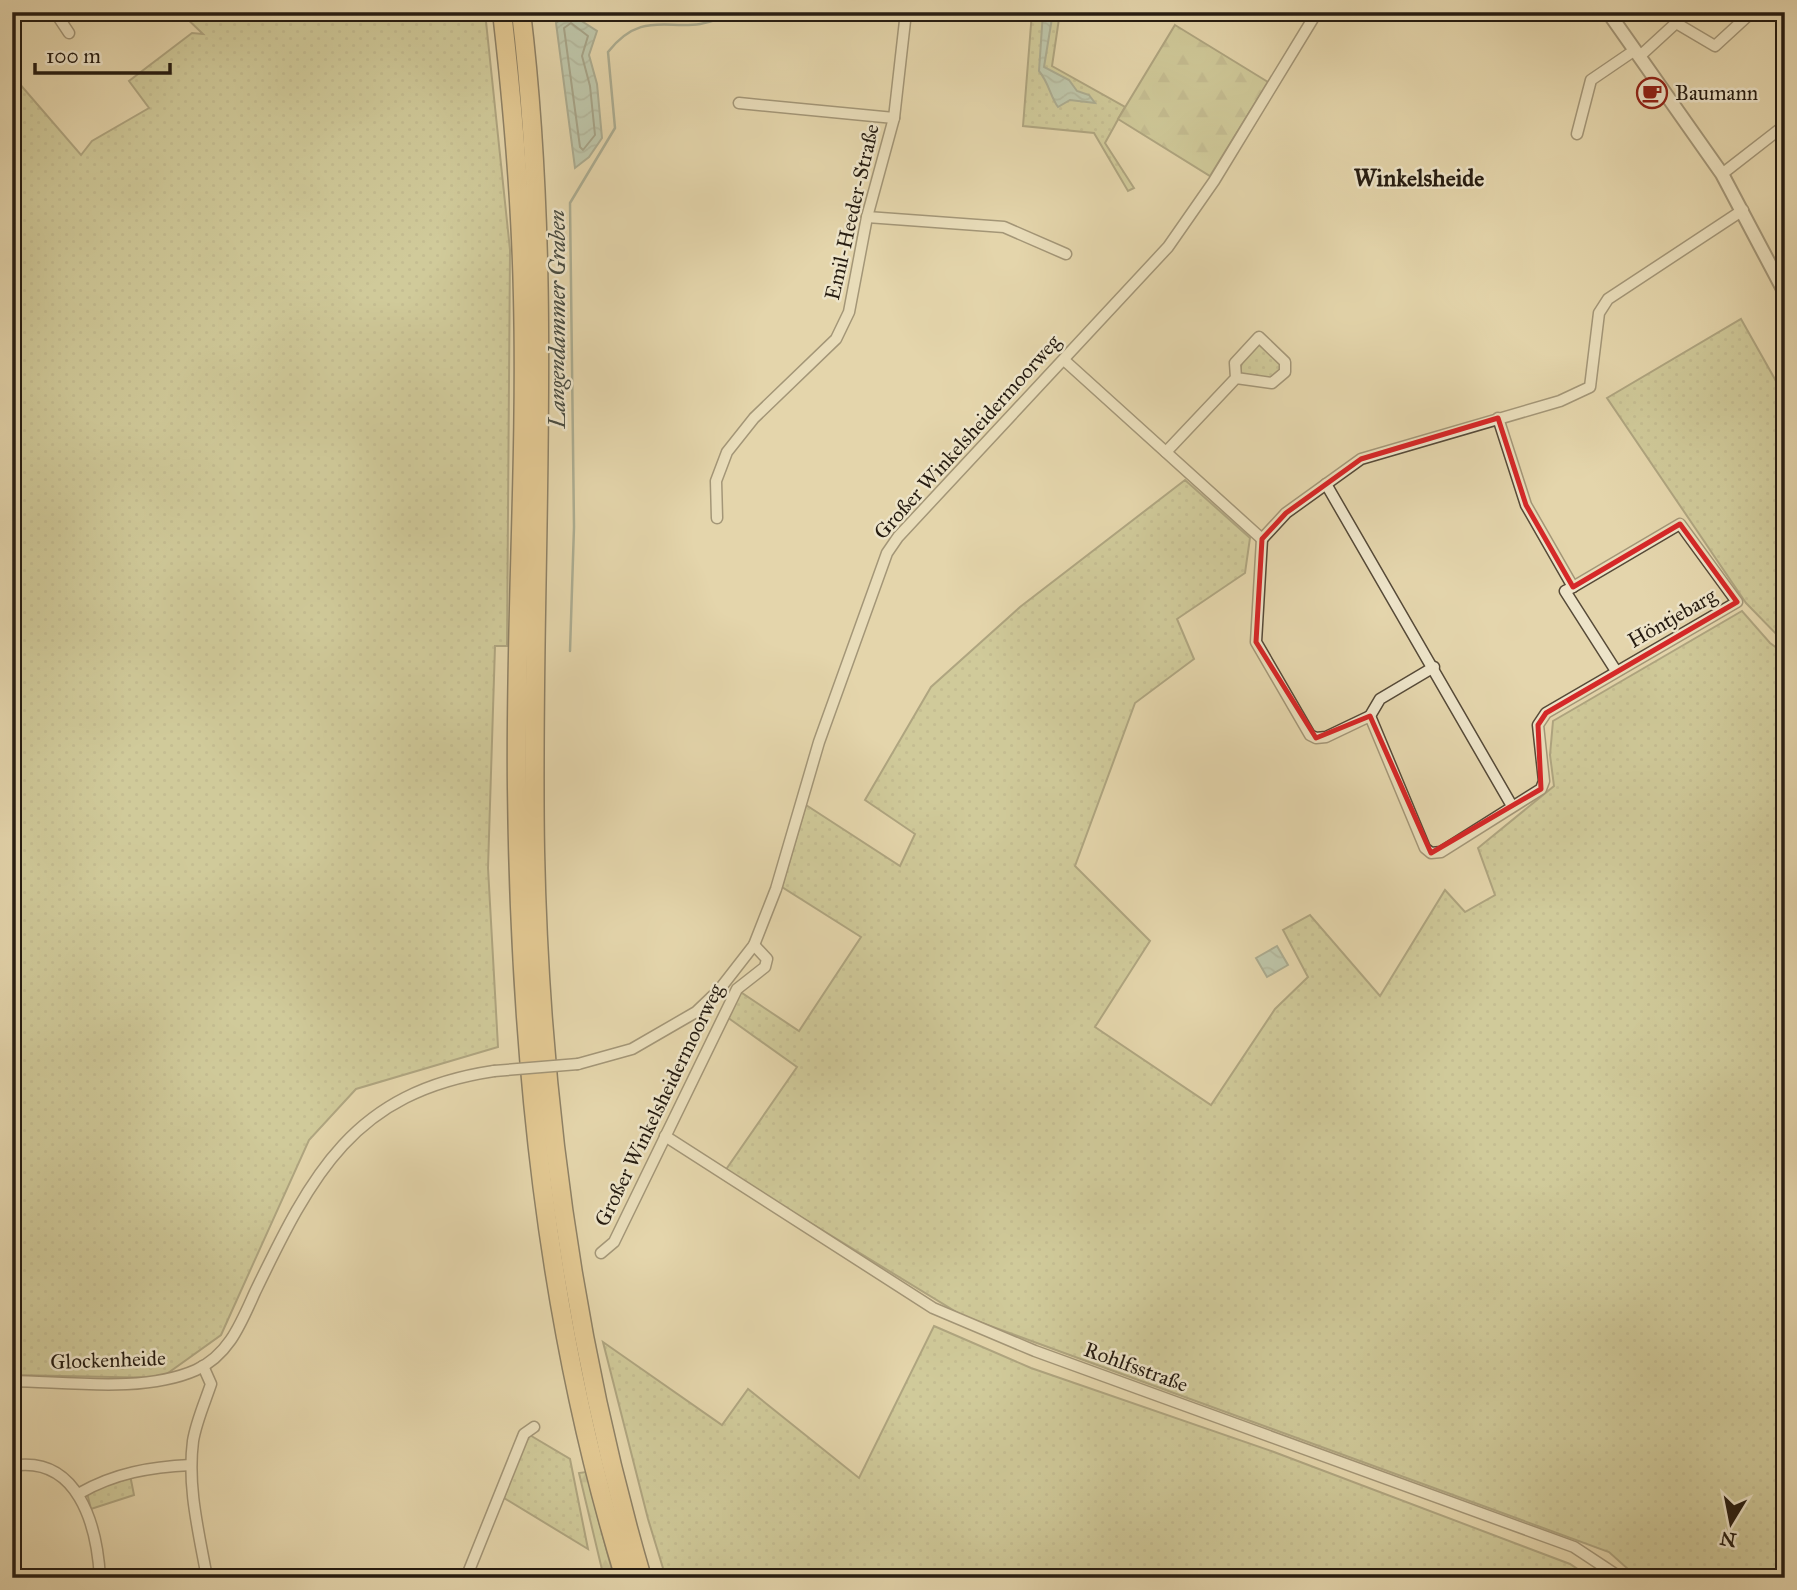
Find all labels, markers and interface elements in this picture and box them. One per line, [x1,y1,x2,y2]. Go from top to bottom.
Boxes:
scale bar [35,32,170,76]
text: 100 m [46,43,101,69]
cafe icon: Baumann [1635,76,1669,110]
place label: Baumann [1675,80,1758,106]
street label: Emil-Heeder-Straße [819,121,885,303]
district label: Winkelsheide [1354,163,1484,193]
water label: Langendammer Graben [543,210,571,429]
street label: Großer Winkelsheidermoorweg [868,329,1066,545]
street label: Höntjebarg [1623,582,1721,654]
street label: Großer Winkelsheidermoorweg [589,979,729,1231]
street label: Rohlfsstraße [1080,1336,1192,1398]
street label: Glockenheide [50,1345,166,1375]
north arrow [1696,1488,1766,1558]
text: N [1718,1527,1738,1552]

